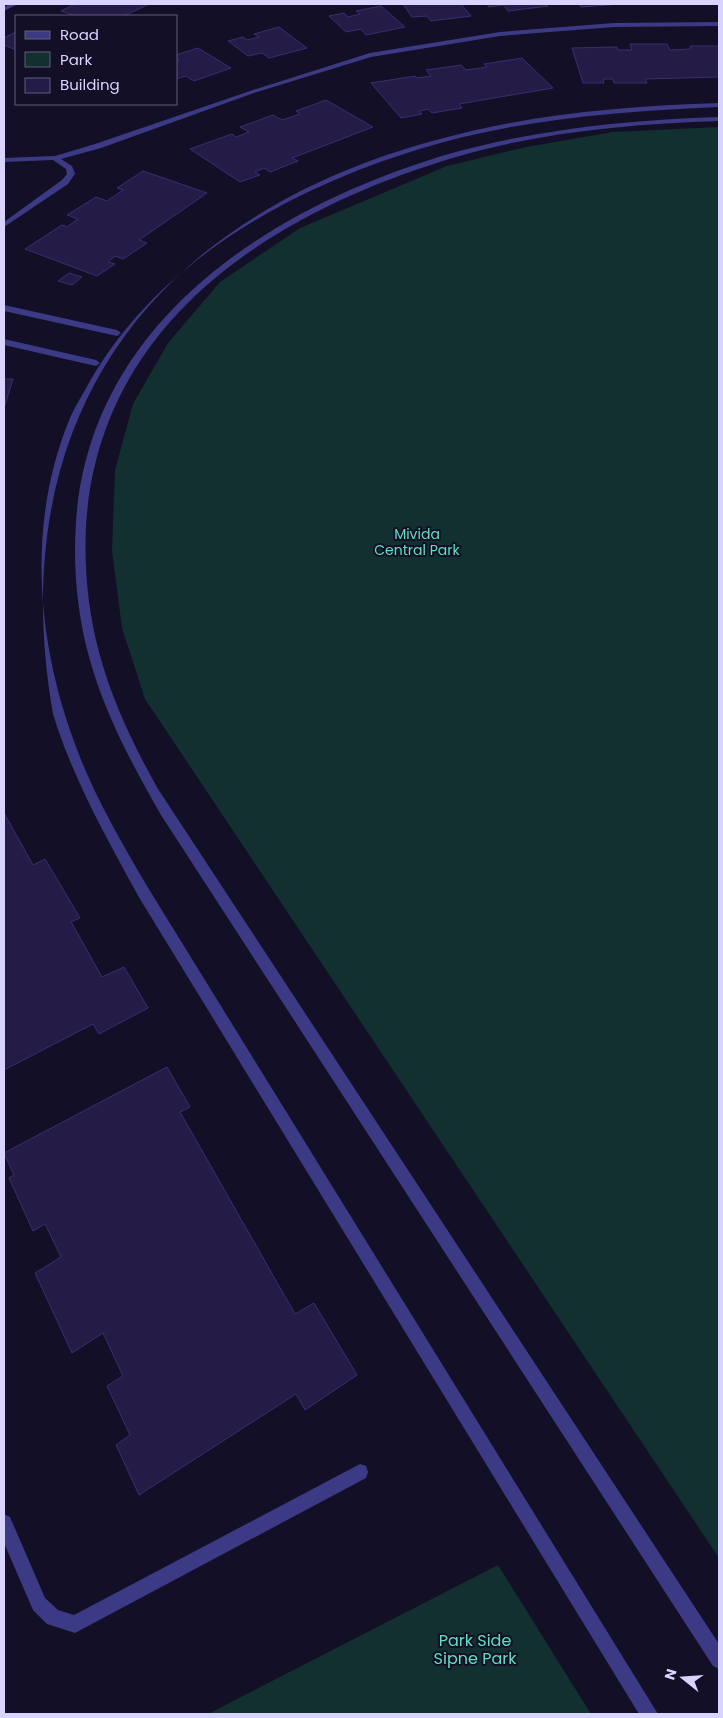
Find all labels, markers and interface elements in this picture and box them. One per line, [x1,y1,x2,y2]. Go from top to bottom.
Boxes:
legend [15,15,178,105]
text: Road [60,24,99,45]
text: Park [60,49,92,70]
text: Building [60,74,120,95]
park label: Mivida Central Park [374,524,460,560]
park label: Park Side Sipne Park [434,1629,517,1670]
north arrow [658,1653,708,1703]
text: N [659,1666,682,1682]

